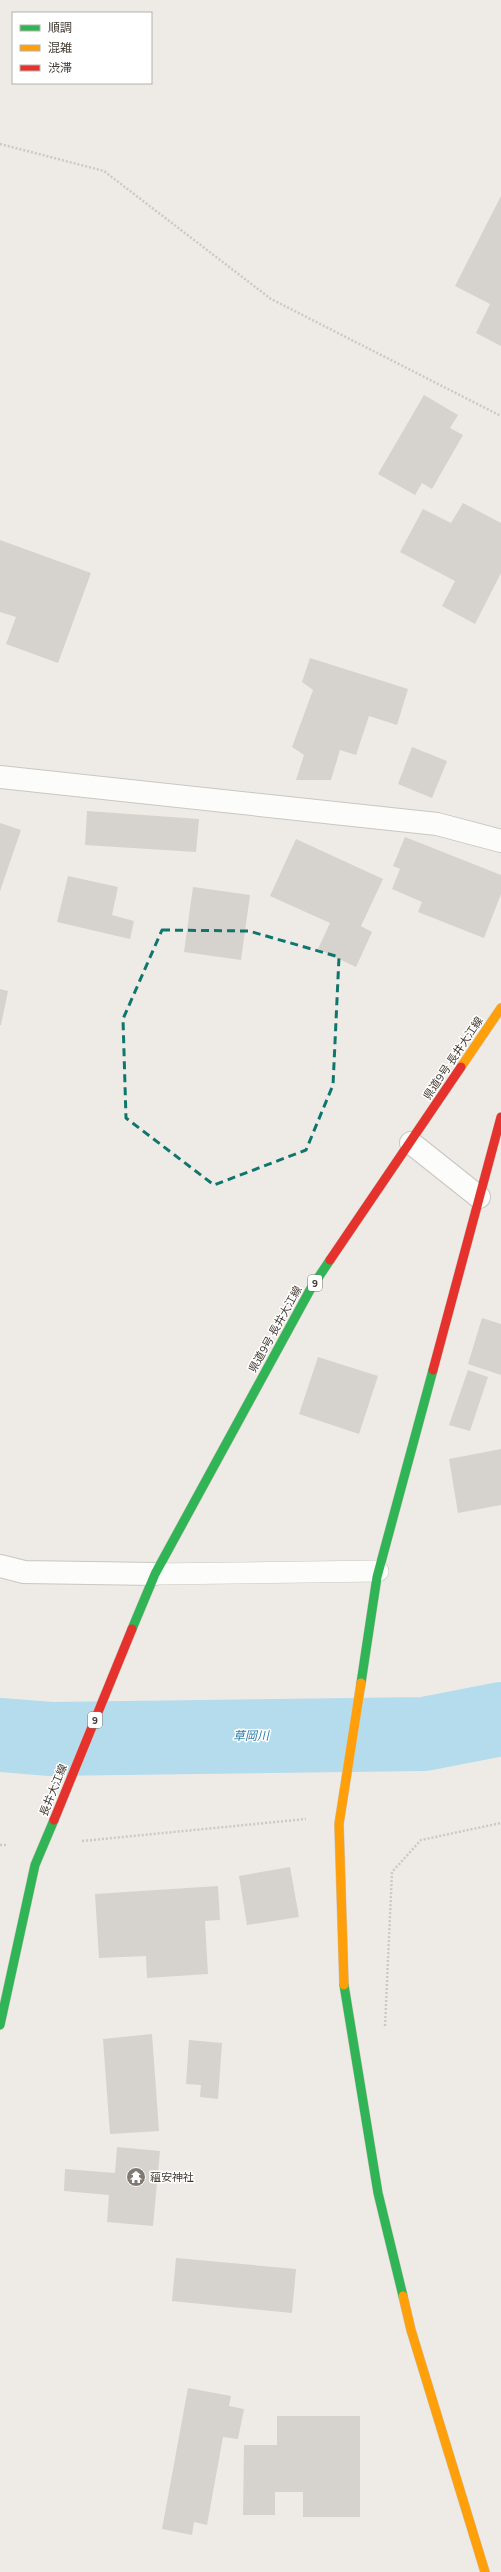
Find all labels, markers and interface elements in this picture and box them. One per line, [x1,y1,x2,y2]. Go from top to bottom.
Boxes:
legend [12,12,152,84]
text: 順調 [48,21,72,35]
text: 混雑 [48,41,72,55]
text: 渋滞 [48,61,72,75]
street label: 県道9号 長井大江線 [421,1014,486,1102]
road number: 9 [308,1275,322,1291]
street label: 県道9号 長井大江線 [246,1284,305,1375]
road number: 9 [88,1712,102,1728]
water label: 草岡川 [233,1729,271,1743]
street label: 長井大江線 [37,1762,70,1818]
temple icon: 蘊安神社 [125,2166,147,2188]
place label: 蘊安神社 [150,2171,194,2184]

